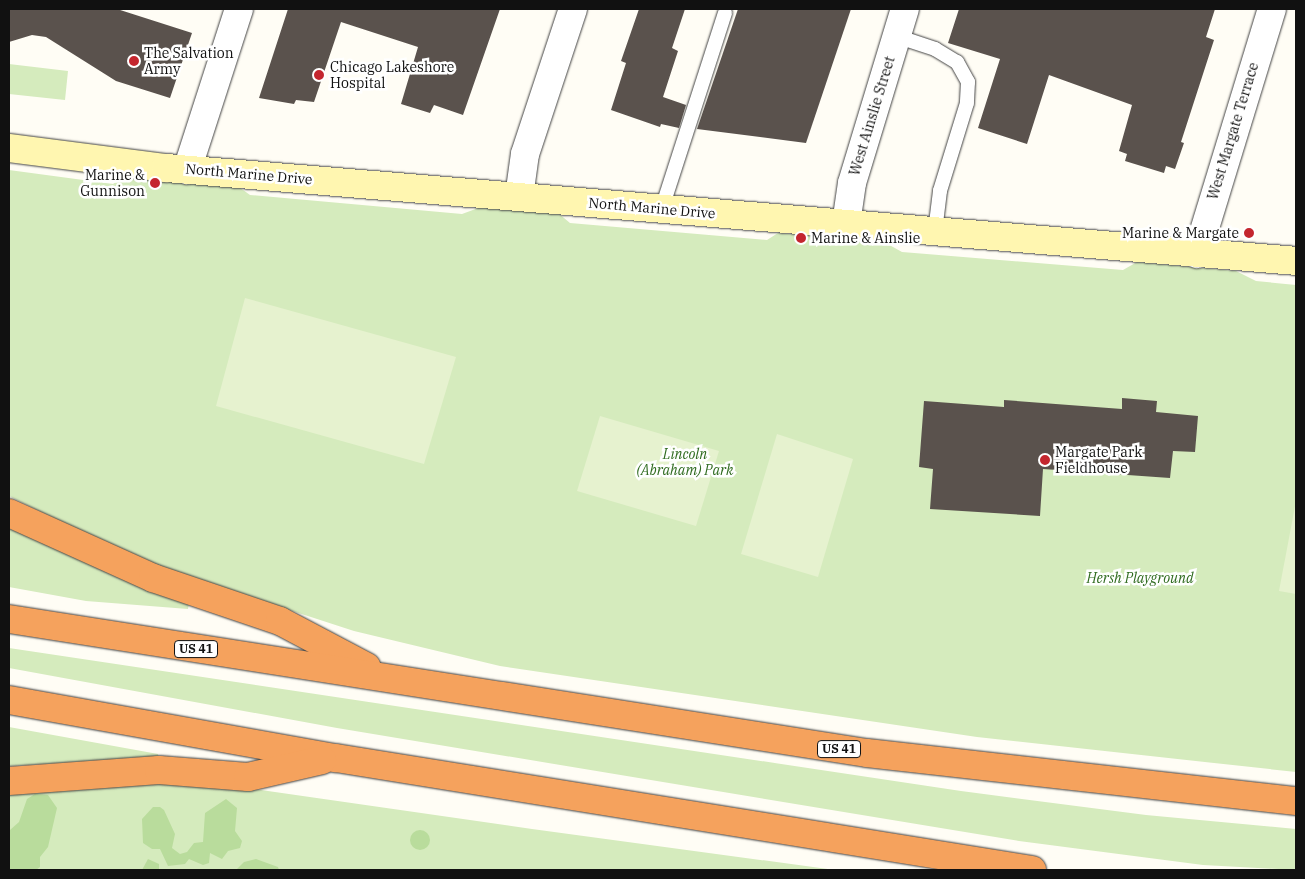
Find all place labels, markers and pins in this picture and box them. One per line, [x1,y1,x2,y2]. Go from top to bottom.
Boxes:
place label: The Salvation Army [144,45,234,78]
marker: The Salvation Army [128,55,140,67]
place label: Chicago Lakeshore Hospital [330,59,454,92]
marker: Chicago Lakeshore Hospital [312,68,326,82]
place label: Marine & Gunnison [80,167,145,200]
marker: Marine & Gunnison [149,177,161,189]
place label: Marine & Margate [1122,225,1239,241]
marker: Marine & Margate [1243,227,1255,239]
place label: Marine & Ainslie [811,230,920,246]
marker: Marine & Ainslie [795,232,807,244]
place label: Margate Park Fieldhouse [1055,444,1142,477]
marker: Margate Park Fieldhouse [1039,454,1051,466]

